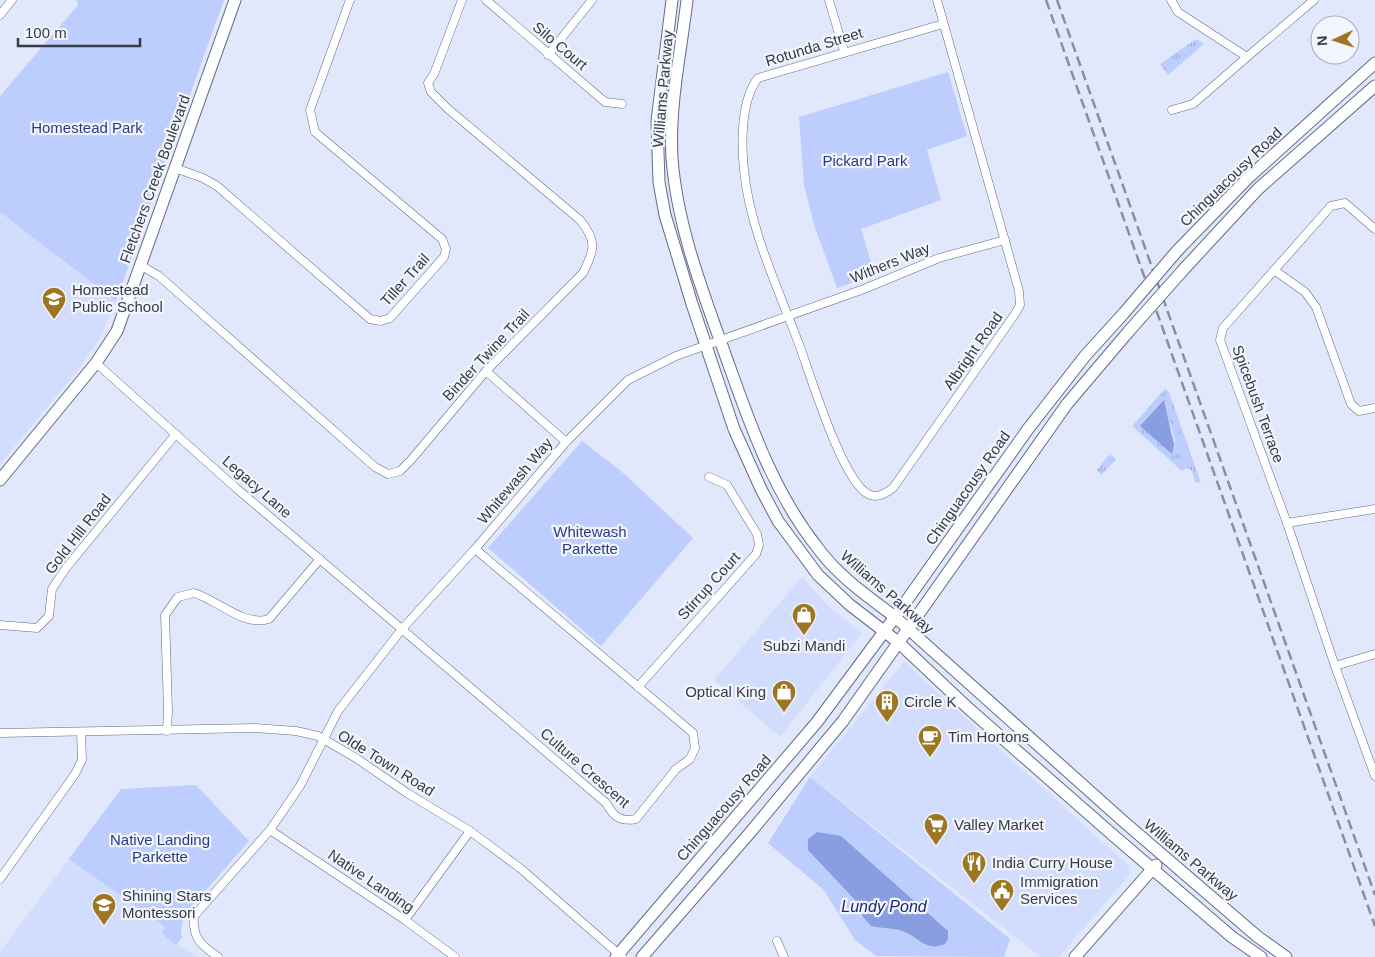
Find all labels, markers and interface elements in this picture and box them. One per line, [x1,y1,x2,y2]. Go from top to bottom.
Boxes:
scale bar [18,15,140,47]
north arrow [1310,15,1360,65]
street label: Silo Court [530,18,592,74]
street label: Rotunda Street [763,23,865,69]
text: 100 m [25,24,67,41]
street label: Williams Parkway [649,29,676,148]
text: N [1314,35,1330,47]
street label: Fletchers Creek Boulevard [116,92,193,265]
park label: Homestead Park [31,119,143,136]
street label: Chinguacousy Road [1176,124,1285,230]
park label: Pickard Park [822,152,908,169]
street label: Withers Way [847,239,933,286]
street label: Tiller Trail [377,250,433,309]
place label: Homestead Public School [72,281,163,315]
school or university icon: Homestead Public School [41,286,67,320]
street label: Binder Twine Trail [439,305,532,404]
street label: Albright Road [940,309,1006,393]
street label: Spicebush Terrace [1229,343,1288,465]
street label: Chinguacousy Road [922,428,1013,548]
street label: Whitewash Way [474,434,556,527]
street label: Legacy Lane [219,452,295,521]
street label: Gold Hill Road [41,490,114,577]
park label: Whitewash Parkette [553,523,627,557]
street label: Williams Parkway [837,547,938,637]
street label: Stirrup Court [674,548,744,623]
shop icon: Subzi Mandi [791,602,817,636]
place label: Subzi Mandi [763,637,845,654]
shop icon: Optical King [771,679,797,713]
place label: Optical King [685,683,766,700]
building icon: Circle K [874,689,900,723]
place label: Circle K [904,693,957,710]
street label: Culture Crescent [537,724,634,812]
cafe icon: Tim Hortons [917,724,943,758]
street label: Olde Town Road [335,726,438,799]
place label: Tim Hortons [948,728,1029,745]
street label: Chinguacousy Road [673,751,774,864]
supermarket icon: Valley Market [923,812,949,846]
street label: Williams Parkway [1141,815,1242,904]
place label: Valley Market [954,816,1045,833]
park label: Native Landing Parkette [110,831,210,865]
street label: Native Landing [325,846,418,916]
restaurant icon: India Curry House [961,850,987,884]
place label: India Curry House [992,854,1113,871]
place label: Immigration Services [1020,873,1098,907]
public building icon: Immigration Services [989,878,1015,912]
place label: Shining Stars Montessori [122,887,211,921]
school or university icon: Shining Stars Montessori [91,892,117,926]
water label: Lundy Pond [841,898,928,915]

